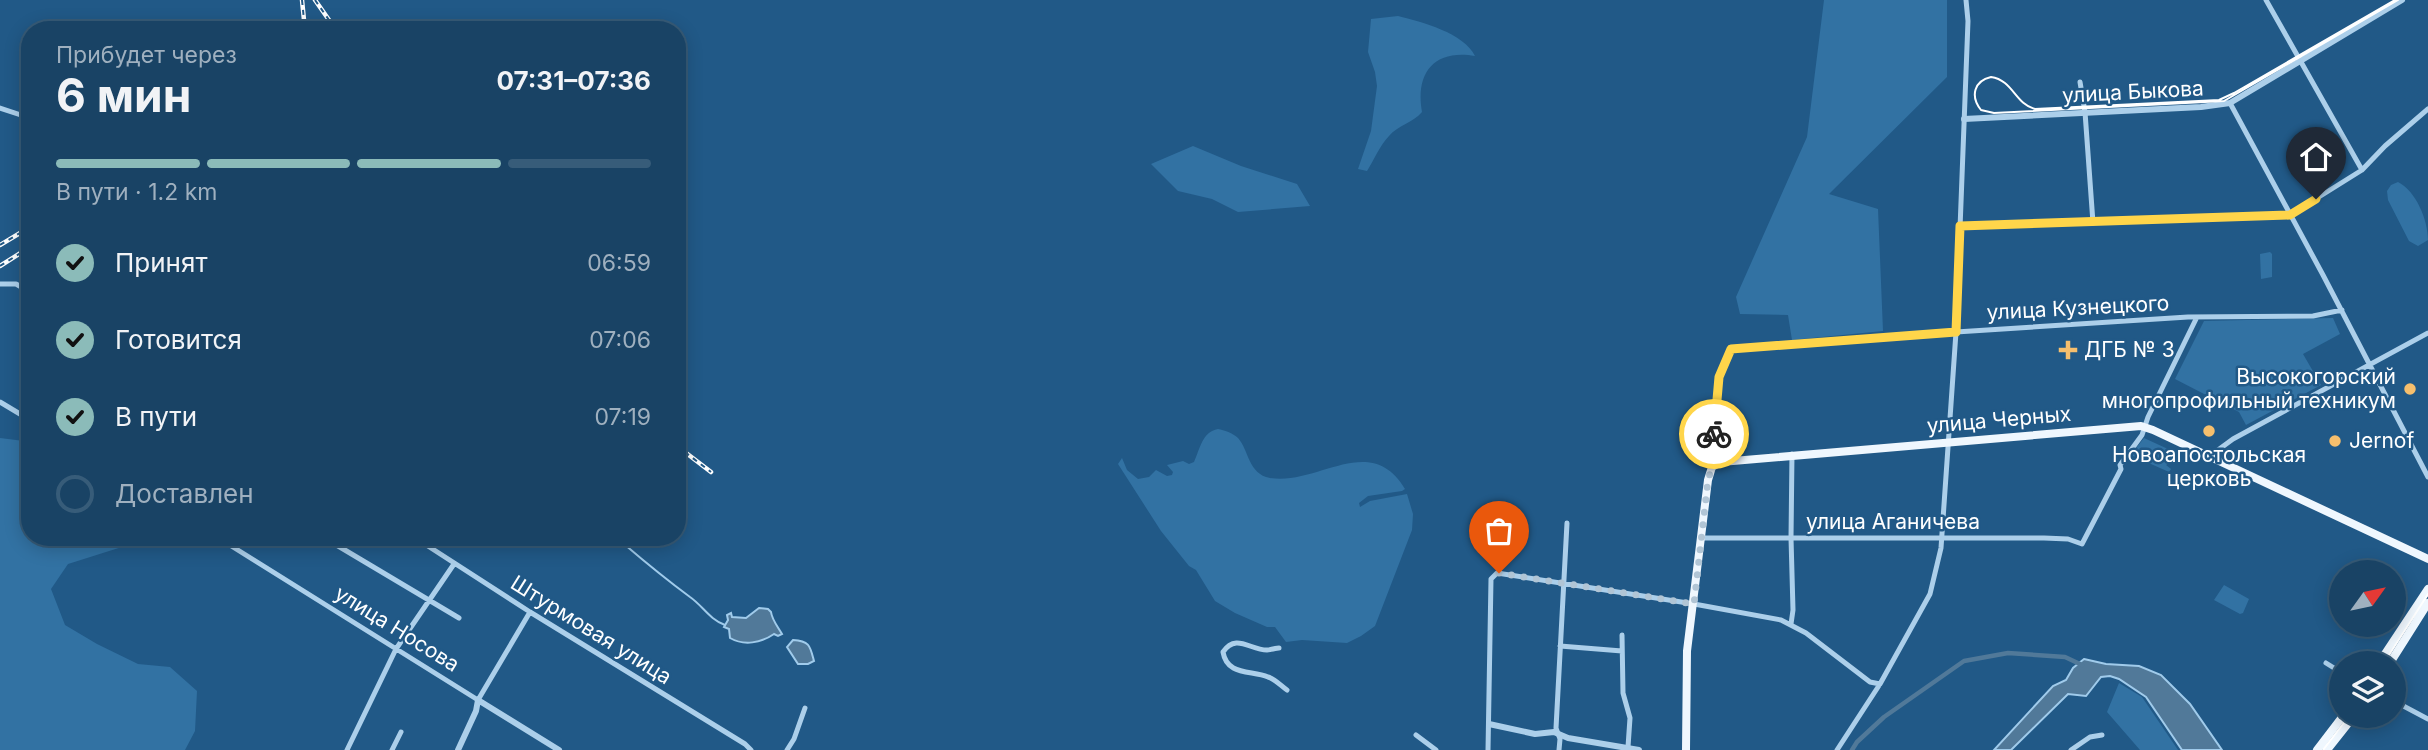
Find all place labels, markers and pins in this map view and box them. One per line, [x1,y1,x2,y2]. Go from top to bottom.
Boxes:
pin [2286,127,2346,199]
place label: ДГБ № 3 [2084,337,2175,362]
marker: ДГБ № 3 [2058,340,2078,360]
place label: Высокогорский многопрофильный техникум [2102,364,2396,413]
marker: Высокогорский многопрофильный техникум [2402,381,2418,397]
marker: Новоапостольская церковь [2201,423,2217,439]
place label: Jernof [2349,428,2414,453]
marker: Jernof [2327,433,2343,449]
place label: Новоапостольская церковь [2112,442,2306,491]
pin [1469,501,1529,573]

